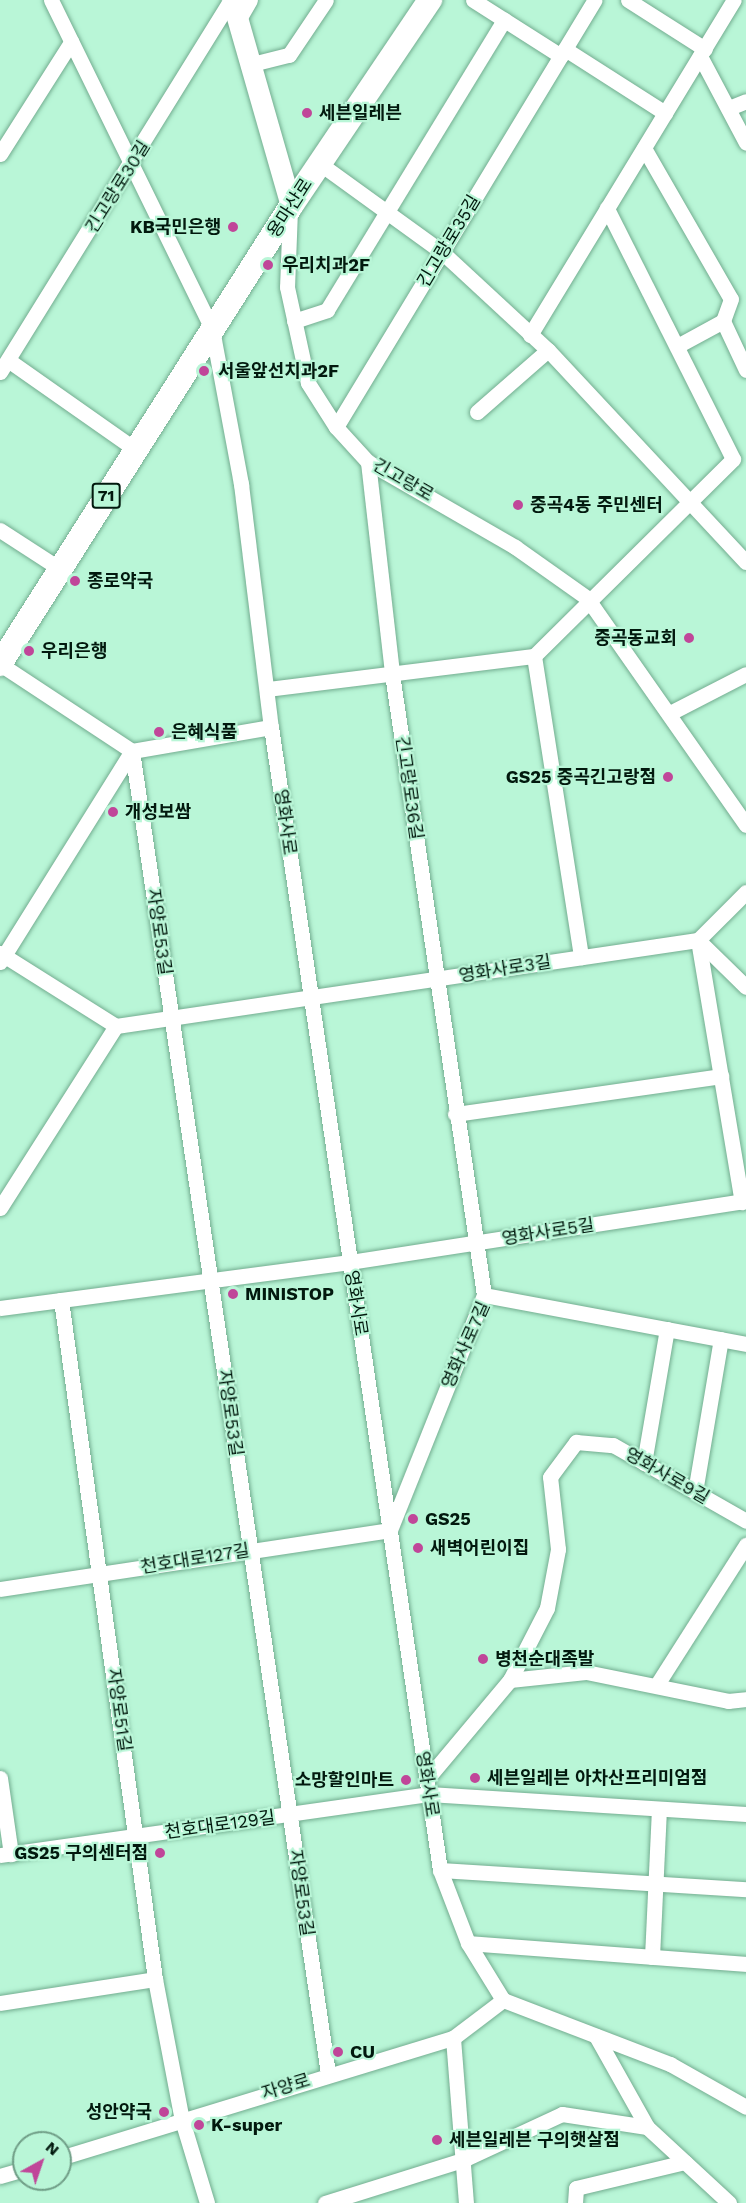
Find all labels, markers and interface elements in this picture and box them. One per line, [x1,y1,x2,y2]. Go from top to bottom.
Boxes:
place label: 세븐일레븐 [319,102,402,124]
marker: 세븐일레븐 [300,106,314,120]
street label: 긴고랑로30길 [81,137,155,237]
street label: 용마산로 [263,174,317,242]
street label: 긴고랑로35길 [413,191,485,291]
place label: KB국민은행 [130,216,221,238]
marker: KB국민은행 [226,220,240,234]
place label: 우리치과2F [282,254,370,276]
marker: 우리치과2F [259,256,277,274]
place label: 서울앞선치과2F [218,360,339,382]
marker: 서울앞선치과2F [195,362,213,380]
street label: 긴고랑로 [369,454,437,506]
road number: 71 [91,483,121,509]
place label: 중곡4동 주민센터 [530,494,663,516]
marker: 중곡4동 주민센터 [511,498,525,512]
place label: 종로약국 [87,570,153,592]
marker: 종로약국 [68,574,82,588]
place label: 중곡동교회 [594,627,677,649]
marker: 중곡동교회 [682,631,696,645]
place label: 우리은행 [41,640,107,662]
marker: 우리은행 [22,644,36,658]
place label: 은혜식품 [171,721,237,743]
marker: 은혜식품 [152,725,166,739]
street label: 긴고랑로36길 [391,735,427,841]
place label: GS25 중곡긴고랑점 [506,766,656,788]
marker: GS25 중곡긴고랑점 [661,770,675,784]
street label: 영화사로 [270,788,300,856]
place label: 개성보쌈 [125,801,191,823]
marker: 개성보쌈 [106,805,120,819]
street label: 자양로53길 [142,887,176,977]
street label: 영화사로3길 [457,951,553,987]
street label: 영화사로5길 [500,1214,596,1250]
street label: 영화사로 [340,1269,372,1337]
place label: MINISTOP [245,1283,334,1305]
marker: MINISTOP [226,1287,240,1301]
street label: 영화사로7길 [437,1298,495,1392]
street label: 자양로53길 [213,1368,247,1458]
street label: 영화사로9길 [621,1443,713,1509]
place label: GS25 [425,1508,471,1530]
marker: GS25 [406,1512,420,1526]
place label: 새벽어린이집 [430,1537,529,1559]
street label: 천호대로127길 [139,1540,251,1578]
marker: 새벽어린이집 [411,1541,425,1555]
place label: 병천순대족발 [495,1648,594,1670]
marker: 병천순대족발 [476,1652,490,1666]
street label: 자양로51길 [102,1667,136,1753]
street label: 영화사로 [411,1750,443,1818]
place label: 세븐일레븐 아차산프리미엄점 [487,1767,707,1789]
place label: 소망할인마트 [295,1769,394,1791]
marker: 세븐일레븐 아차산프리미엄점 [468,1771,482,1785]
marker: 소망할인마트 [399,1773,413,1787]
street label: 천호대로129길 [163,1807,277,1843]
place label: GS25 구의센터점 [14,1842,148,1864]
marker: GS25 구의센터점 [153,1846,167,1860]
street label: 자양로53길 [284,1848,318,1938]
place label: CU [350,2041,375,2063]
marker: CU [331,2045,345,2059]
street label: 자양로 [259,2069,313,2105]
place label: 성안약국 [86,2101,152,2123]
marker: 성안약국 [157,2105,171,2119]
place label: K-super [211,2114,282,2136]
marker: K-super [192,2118,206,2132]
place label: 세븐일레븐 구의햇살점 [449,2129,620,2151]
north arrow [12,2131,72,2191]
marker: 세븐일레븐 구의햇살점 [430,2133,444,2147]
text: N [42,2137,63,2159]

